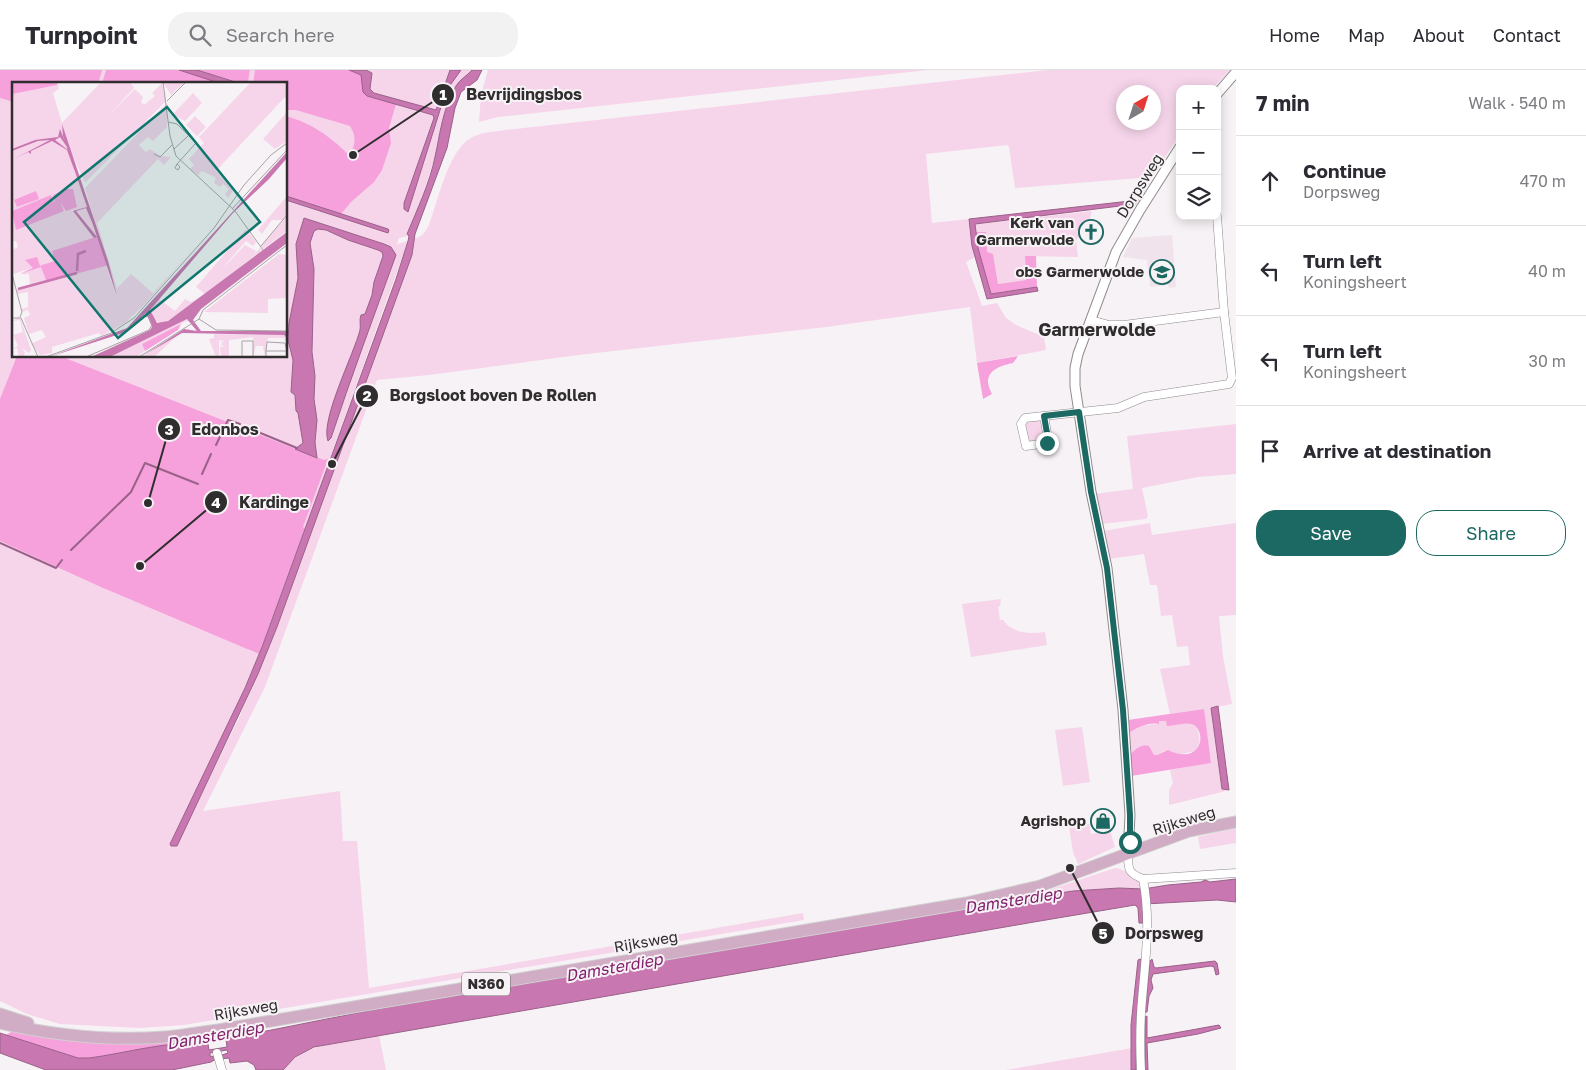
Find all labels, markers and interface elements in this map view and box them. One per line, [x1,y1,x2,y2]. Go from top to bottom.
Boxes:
search box [168,12,518,57]
text: Turnpoint [25,20,138,49]
icon: search [186,21,214,49]
text: Search here [226,23,335,46]
text: Home [1269,24,1320,46]
text: Map [1348,24,1385,46]
text: About [1413,24,1465,46]
text: Contact [1493,24,1561,46]
callout: Bevrijdingsbos [431,79,592,110]
inset map [12,82,288,358]
text: Bevrijdingsbos [466,84,582,104]
text: 1 [439,85,447,103]
north arrow [1116,85,1161,130]
map controls [1176,85,1221,220]
button: + [1176,85,1221,130]
text: 7 min [1256,90,1310,116]
text: Walk · 540 m [1468,93,1566,113]
button: − [1176,130,1221,175]
street label: Dorpsweg [1112,150,1166,221]
text: Continue [1303,159,1386,182]
icon: ahead [1256,167,1284,195]
text: 470 m [1520,171,1566,191]
button: layers [1176,175,1221,220]
text: Dorpsweg [1303,182,1380,202]
place label: Kerk van Garmerwolde [976,213,1074,248]
church icon: Kerk van Garmerwolde [1078,219,1104,245]
text: Turn left [1303,249,1382,272]
icon: left [1256,257,1284,285]
school or university icon: obs Garmerwolde [1149,259,1175,285]
text: 40 m [1528,261,1566,281]
place label: obs Garmerwolde [1016,262,1144,280]
text: Koningsheert [1303,272,1407,292]
district label: Garmerwolde [1038,318,1156,340]
text: Turn left [1303,339,1382,362]
icon: left [1256,347,1284,375]
text: 30 m [1529,351,1566,371]
text: Koningsheert [1303,362,1407,382]
callout: Borgsloot boven De Rollen [355,380,607,411]
text: Borgsloot boven De Rollen [389,385,597,405]
text: 2 [362,386,372,404]
callout: Edonbos [156,414,269,445]
text: Edonbos [191,419,259,439]
text: 3 [164,420,174,438]
route end [1036,432,1059,455]
icon: arrive [1256,437,1284,465]
text: Arrive at destination [1303,439,1491,462]
callout: Kardinge [204,487,319,518]
text: Kardinge [239,492,309,512]
text: 4 [211,493,221,511]
button: Save [1256,510,1406,556]
button: Share [1416,510,1566,556]
street label: Rijksweg [1150,802,1217,838]
shop icon: Agrishop [1090,808,1116,834]
place label: Agrishop [1021,811,1086,829]
route start [1119,831,1142,854]
water label: Damsterdiep [963,882,1064,918]
callout: Dorpsweg [1090,918,1214,949]
text: Dorpsweg [1125,923,1203,943]
text: 5 [1098,924,1108,942]
street label: Rijksweg [612,927,679,955]
water label: Damsterdiep [564,948,665,985]
road number: N360 [462,972,510,996]
street label: Rijksweg [212,995,279,1023]
water label: Damsterdiep [165,1016,266,1053]

